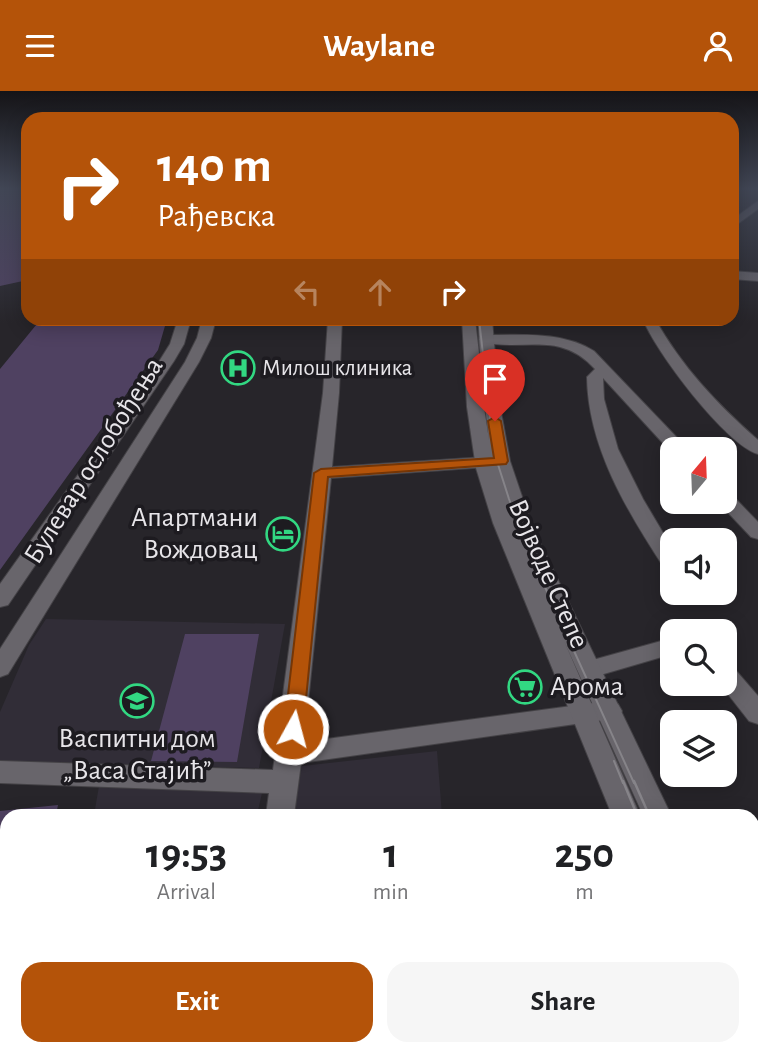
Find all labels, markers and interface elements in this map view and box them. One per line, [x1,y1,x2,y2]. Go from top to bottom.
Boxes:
icon: menu [21,27,59,65]
icon: person [699,27,737,65]
text: Waylane [323,30,435,62]
icon: right [42,140,133,231]
text: 140 m [157,142,272,191]
text: Рађевска [157,200,275,232]
icon: left [288,273,326,311]
icon: ahead [361,273,399,311]
icon: right [434,273,472,311]
hospital icon: Милош клиника [219,349,257,387]
pin [465,349,525,421]
street label: Булевар ослобођења [19,353,169,569]
place label: Милош клиника [262,357,412,380]
icon: arrive [476,360,514,398]
north arrow [660,437,737,515]
map controls [660,437,737,787]
street label: Војводе Степе [503,495,593,653]
place label: Апартмани Вождовац [131,504,258,564]
hotel icon: Апартмани Вождовац [264,515,302,553]
button: sound [660,528,737,605]
button: search [660,619,737,696]
supermarket icon: Арома [506,668,544,706]
place label: Арома [550,673,624,701]
school or university icon: Васпитни дом „Васа Стајић” [118,682,156,720]
position arrow [256,692,330,766]
button: layers [660,710,737,787]
place label: Васпитни дом „Васа Стајић” [58,725,216,785]
text: 19:53 [146,833,227,875]
text: 1 [383,833,398,875]
text: 250 [554,833,614,875]
text: Arrival [157,881,216,904]
text: min [373,881,409,904]
text: m [575,881,594,904]
button: Exit [21,962,373,1042]
button: Share [387,962,739,1042]

